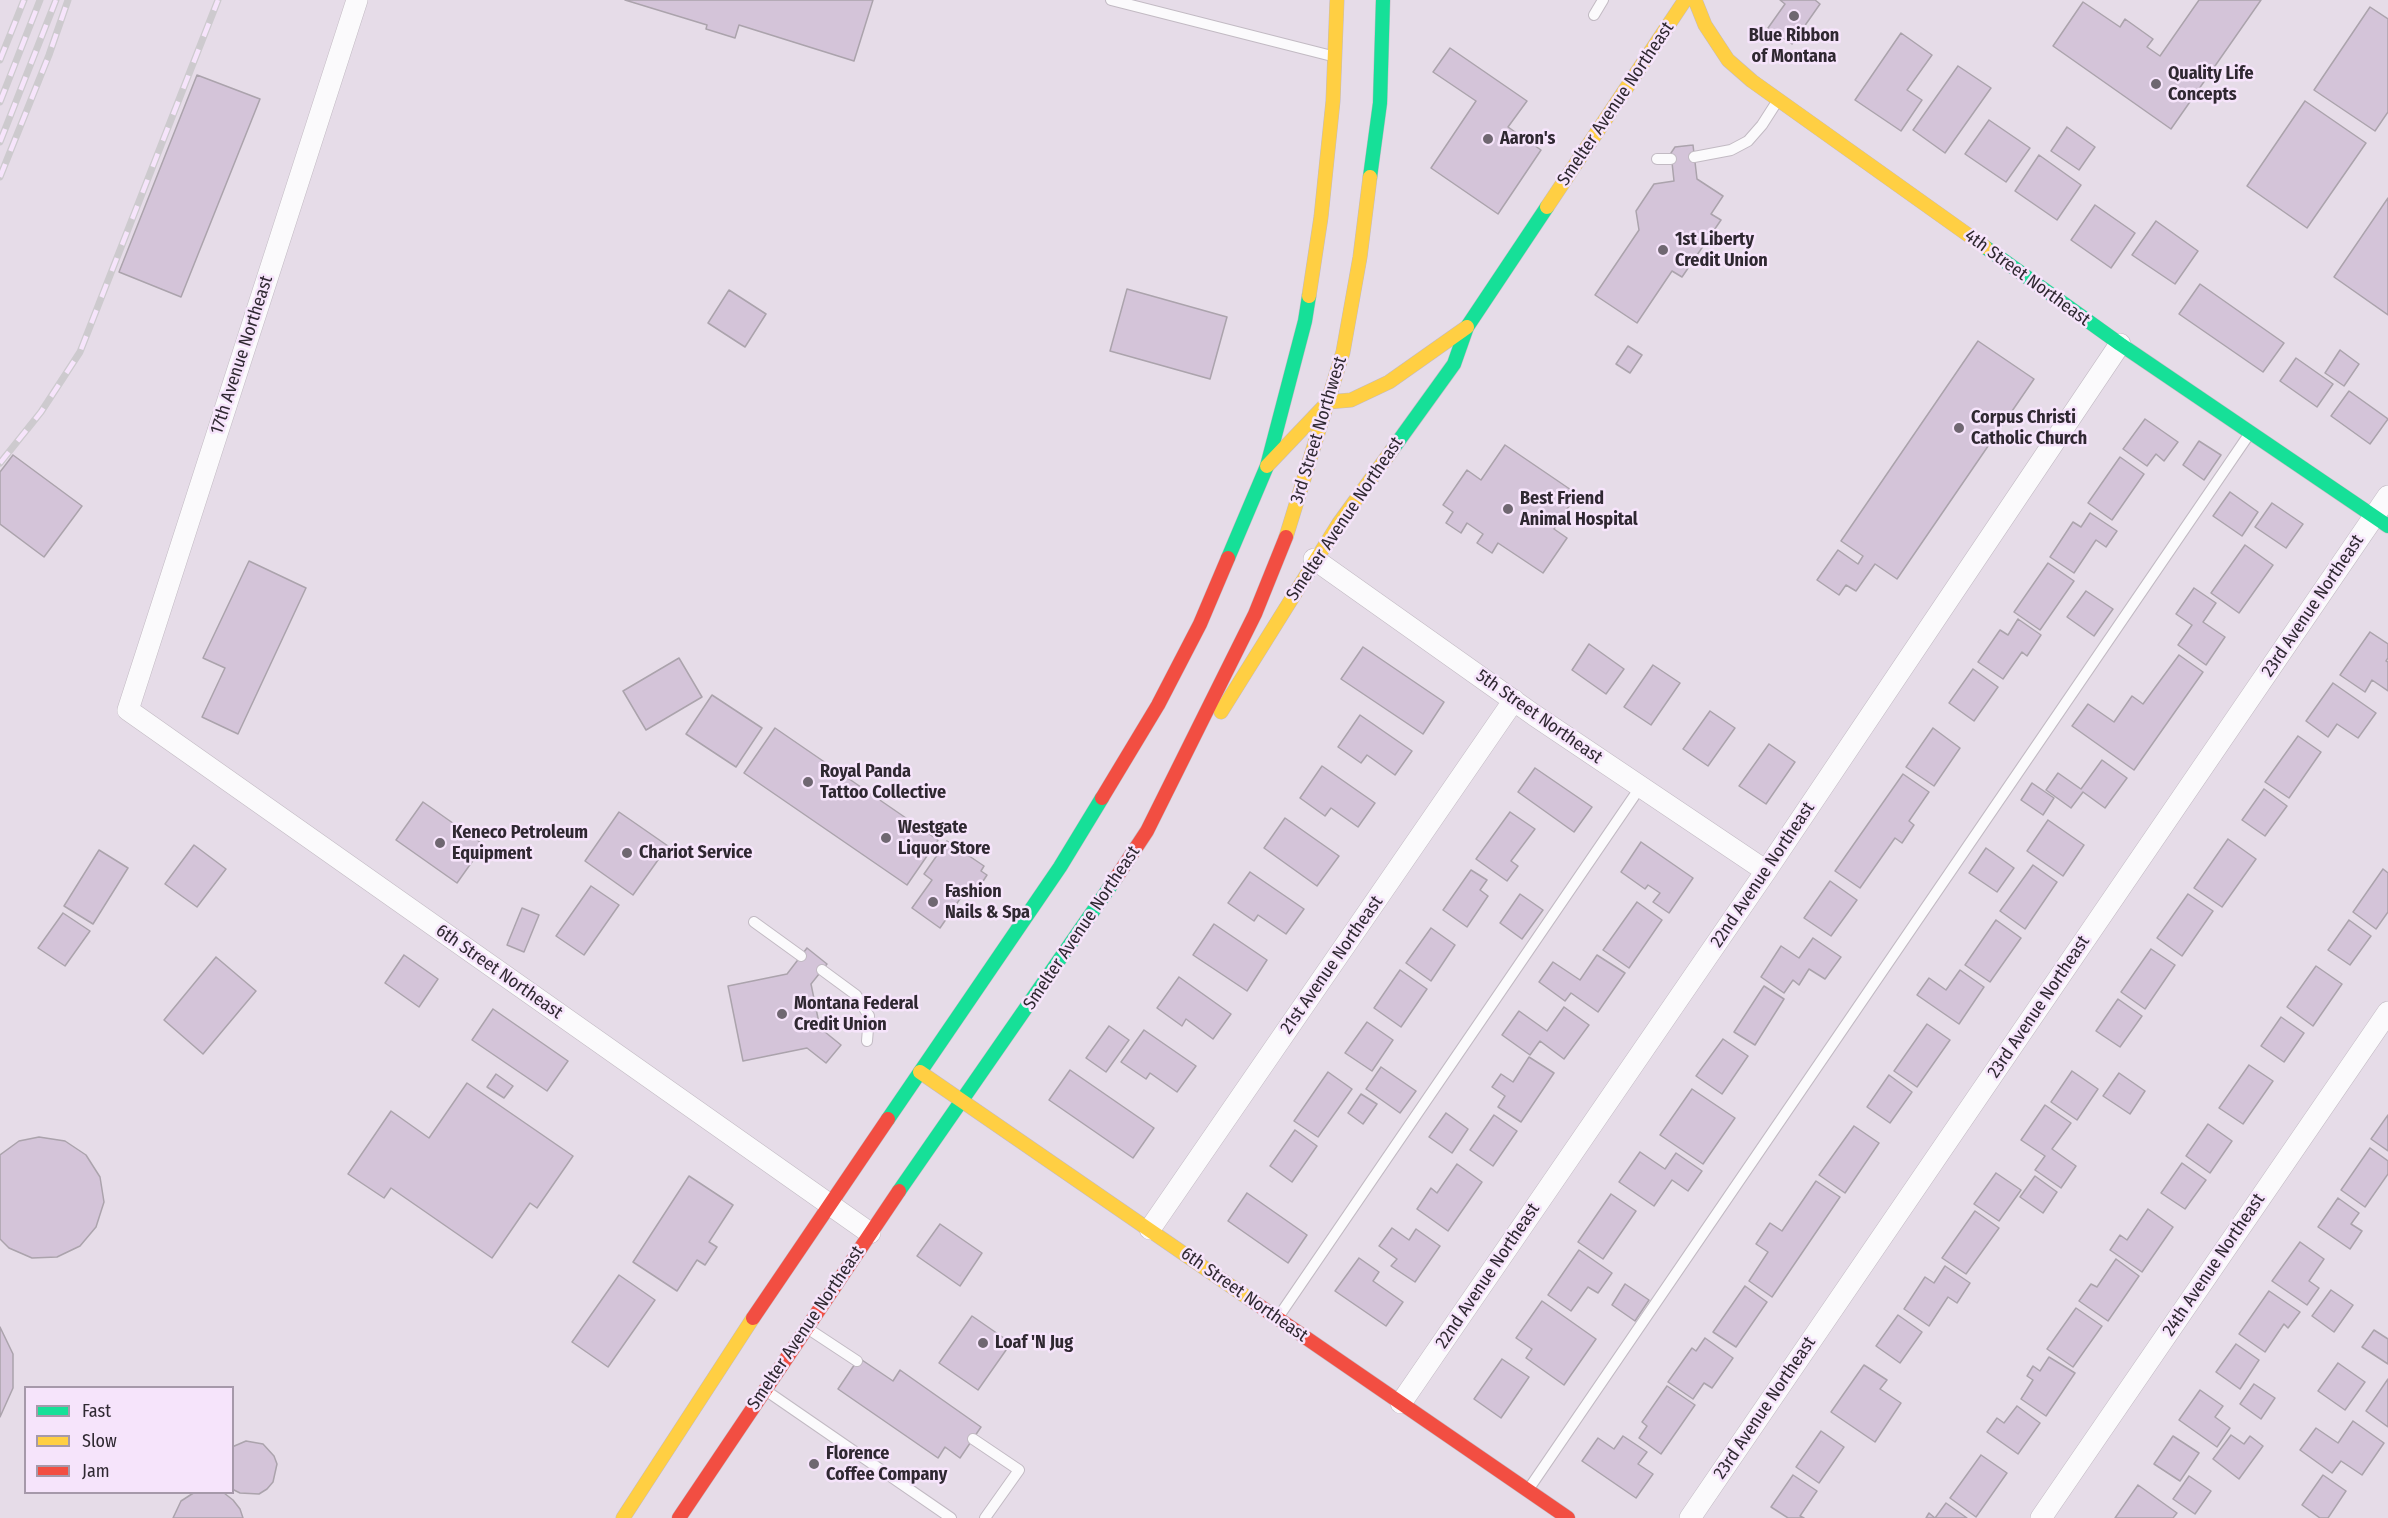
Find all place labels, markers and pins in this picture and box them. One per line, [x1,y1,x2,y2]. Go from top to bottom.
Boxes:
marker: Blue Ribbon of Montana [1787,9,1801,23]
place label: Blue Ribbon of Montana [1749,25,1839,68]
place label: Quality Life Concepts [2168,63,2254,106]
marker: Quality Life Concepts [2149,77,2163,91]
place label: Aaron's [1500,128,1555,150]
marker: Aaron's [1481,132,1495,146]
place label: 1st Liberty Credit Union [1675,229,1768,272]
marker: 1st Liberty Credit Union [1656,243,1670,257]
place label: Corpus Christi Catholic Church [1971,407,2087,450]
marker: Corpus Christi Catholic Church [1952,421,1966,435]
place label: Best Friend Animal Hospital [1520,488,1638,530]
marker: Best Friend Animal Hospital [1501,502,1515,516]
place label: Royal Panda Tattoo Collective [820,761,946,804]
marker: Royal Panda Tattoo Collective [801,775,815,789]
place label: Westgate Liquor Store [898,817,990,860]
place label: Keneco Petroleum Equipment [452,822,588,864]
marker: Westgate Liquor Store [879,831,893,845]
marker: Keneco Petroleum Equipment [433,836,447,850]
place label: Chariot Service [639,842,752,864]
marker: Chariot Service [620,846,634,860]
place label: Fashion Nails & Spa [945,881,1030,924]
marker: Fashion Nails & Spa [926,895,940,909]
place label: Montana Federal Credit Union [794,993,918,1036]
marker: Montana Federal Credit Union [775,1007,789,1021]
place label: Loaf 'N Jug [995,1332,1073,1354]
marker: Loaf 'N Jug [976,1336,990,1350]
place label: Florence Coffee Company [826,1443,947,1486]
marker: Florence Coffee Company [807,1457,821,1471]

